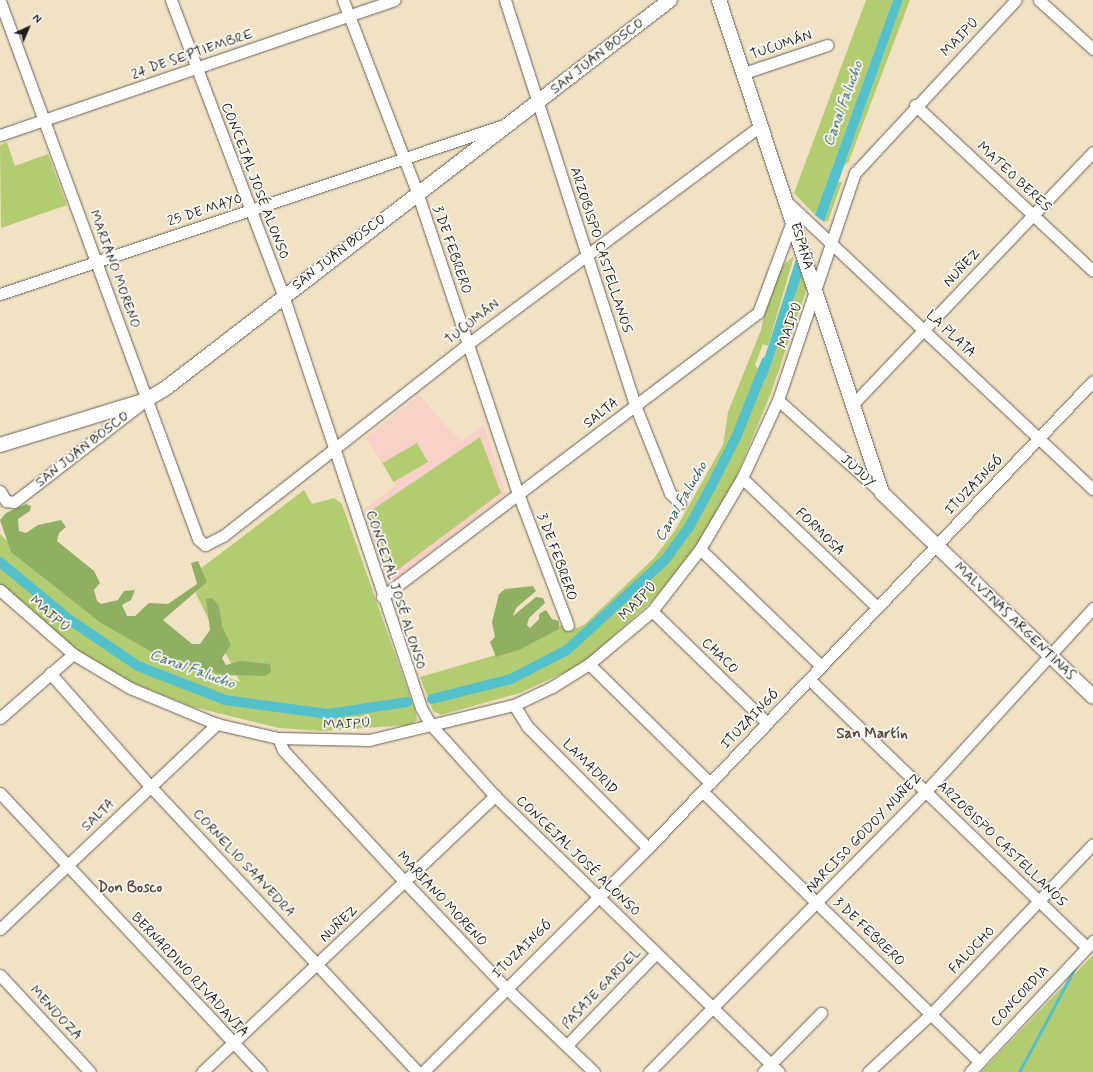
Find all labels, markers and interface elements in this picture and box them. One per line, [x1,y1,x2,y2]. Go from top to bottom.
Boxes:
north arrow [8,8,48,48]
text: N [29,12,44,27]
street label: SAN JUAN BOSCO [547,14,647,98]
street label: MAIPÚ [937,14,983,60]
street label: 24 DE SEPTIEMBRE [128,25,256,83]
street label: TUCUMÁN [748,27,814,63]
water label: Canal Falucho [821,61,867,147]
street label: CONCEJAL JOSÉ ALONSO [217,100,293,262]
street label: MATEO BERES [973,138,1055,216]
street label: ARZOBISPO CASTELLANOS [566,164,636,336]
street label: 25 DE MAYO [166,190,244,230]
street label: 3 DE FEBRERO [429,204,475,296]
street label: MARIANO MORENO [86,207,144,331]
street label: SAN JUAN BOSCO [289,210,389,294]
street label: ESPAÑA [787,220,817,272]
street label: NUÑEZ [940,246,984,290]
street label: TUCUMÁN [442,296,502,348]
street label: MAIPÚ [774,300,806,350]
street label: LA PLATA [922,307,980,361]
street label: SALTA [580,394,622,432]
street label: SAN JUAN BOSCO [32,407,132,491]
street label: JUJUY [837,451,879,491]
street label: ITUZAINGÓ [941,452,1007,518]
water label: Canal Falucho [653,460,711,544]
street label: FORMOSA [792,504,848,560]
street label: CONCEJAL JOSÉ ALONSO [362,508,430,672]
street label: 3 DE FEBRERO [533,511,581,603]
street label: MALVINAS ARGENTINAS [952,559,1078,683]
street label: MAIPÚ [615,578,661,624]
street label: MAIPÚ [26,592,74,636]
street label: CHACO [698,634,742,678]
water label: Canal Falucho [149,647,235,693]
street label: ITUZAINGÓ [717,686,783,752]
street label: MAIPÚ [323,715,371,733]
district label: San Martín [835,726,909,744]
street label: LAMADRID [559,736,621,798]
street label: NARCISO GODOY NUÑEZ [803,770,925,896]
street label: ARZOBISPO CASTELLANOS [933,777,1071,911]
street label: CONCEJAL JOSÉ ALONSO [512,792,644,920]
street label: SALTA [78,795,118,835]
street label: CORNELIO SAAVEDRA [189,805,299,921]
street label: MARIANO MORENO [393,847,491,951]
district label: Don Bosco [98,880,162,898]
street label: 3 DE FEBRERO [830,894,908,970]
street label: NUÑEZ [316,902,362,946]
street label: BERNARDINO RIVADAVIA [128,910,252,1040]
street label: ITUZAINGÓ [489,916,555,982]
street label: FALUCHO [945,923,999,977]
street label: PASAJE GARDEL [558,944,644,1032]
street label: CONCORDIA [987,962,1053,1030]
street label: MENDOZA [26,982,86,1044]

